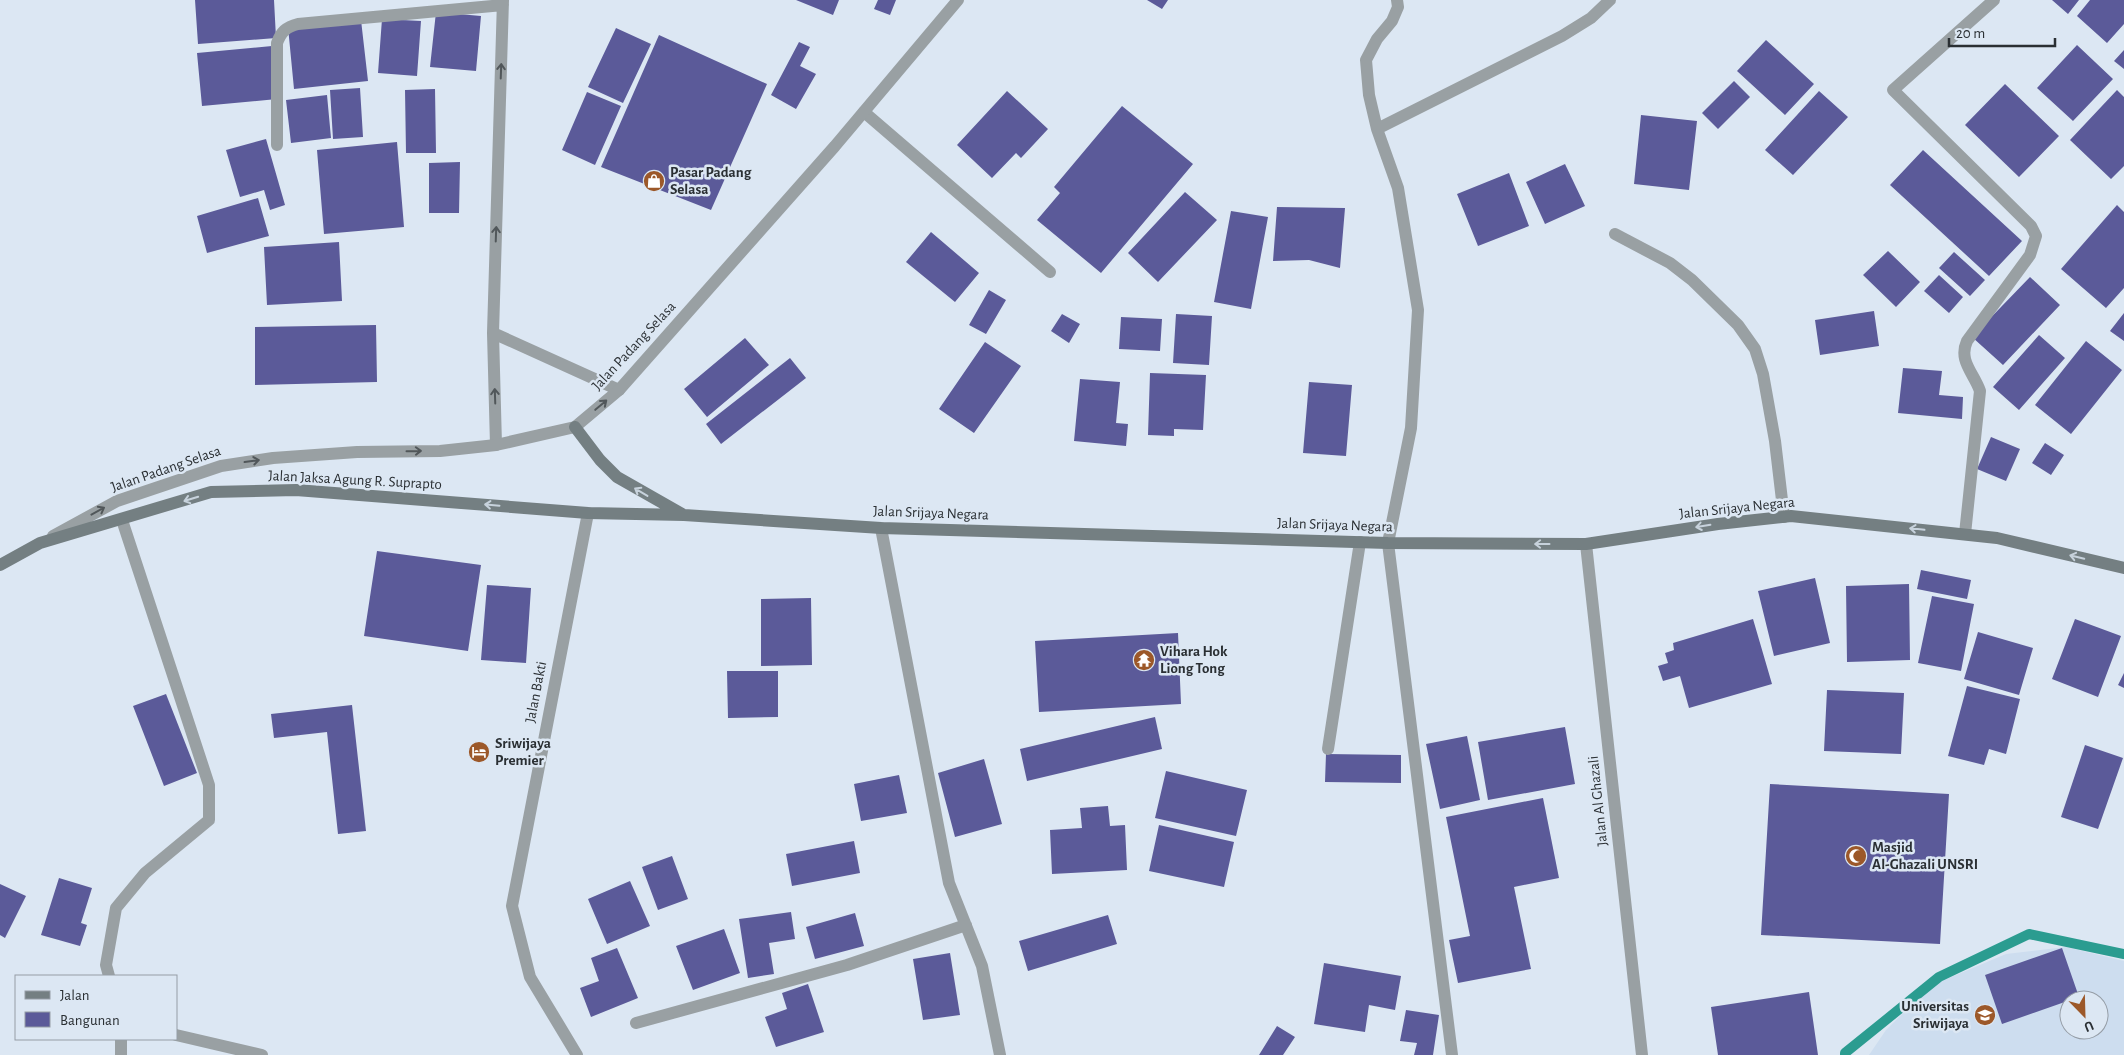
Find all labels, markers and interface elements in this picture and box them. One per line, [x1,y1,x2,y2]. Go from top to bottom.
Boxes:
scale bar [1949,15,2055,47]
text: 20 m [1956,26,1985,41]
one-way arrow [497,63,506,79]
place label: Pasar Padang Selasa [670,165,752,197]
shop icon: Pasar Padang Selasa [642,169,666,193]
one-way arrow [492,226,501,242]
street label: Jalan Padang Selasa [589,299,679,393]
one-way arrow [490,388,500,404]
one-way arrow [594,399,607,410]
street label: Jalan Padang Selasa [109,443,223,495]
one-way arrow [405,446,421,456]
one-way arrow [243,456,259,466]
street label: Jalan Jaksa Agung R. Suprapto [268,468,442,492]
one-way arrow [635,487,649,497]
one-way arrow [183,494,199,504]
street label: Jalan Srijaya Negara [1679,494,1795,522]
one-way arrow [484,500,500,510]
street label: Jalan Srijaya Negara [873,503,989,523]
one-way arrow [90,506,105,516]
street label: Jalan Srijaya Negara [1277,515,1393,535]
one-way arrow [1695,522,1711,532]
one-way arrow [1909,524,1925,534]
one-way arrow [1534,539,1550,549]
one-way arrow [2069,552,2085,561]
place label: Vihara Hok Liong Tong [1160,644,1228,676]
temple icon: Vihara Hok Liong Tong [1132,648,1156,672]
street label: Jalan Bakti [523,660,549,724]
place label: Sriwijaya Premier [495,736,551,768]
hotel icon: Sriwijaya Premier [467,740,491,764]
street label: Jalan Al Ghazali [1586,755,1610,847]
place label: Masjid Al-Ghazali UNSRI [1872,840,1978,872]
mosque icon: Masjid Al-Ghazali UNSRI [1844,844,1868,868]
legend [15,975,178,1040]
text: Jalan [60,988,90,1003]
north arrow [2059,990,2109,1040]
place label: Universitas Sriwijaya [1901,999,1969,1031]
school or university icon: Universitas Sriwijaya [1973,1003,1997,1027]
text: Bangunan [60,1013,120,1028]
text: U [2082,1018,2096,1034]

